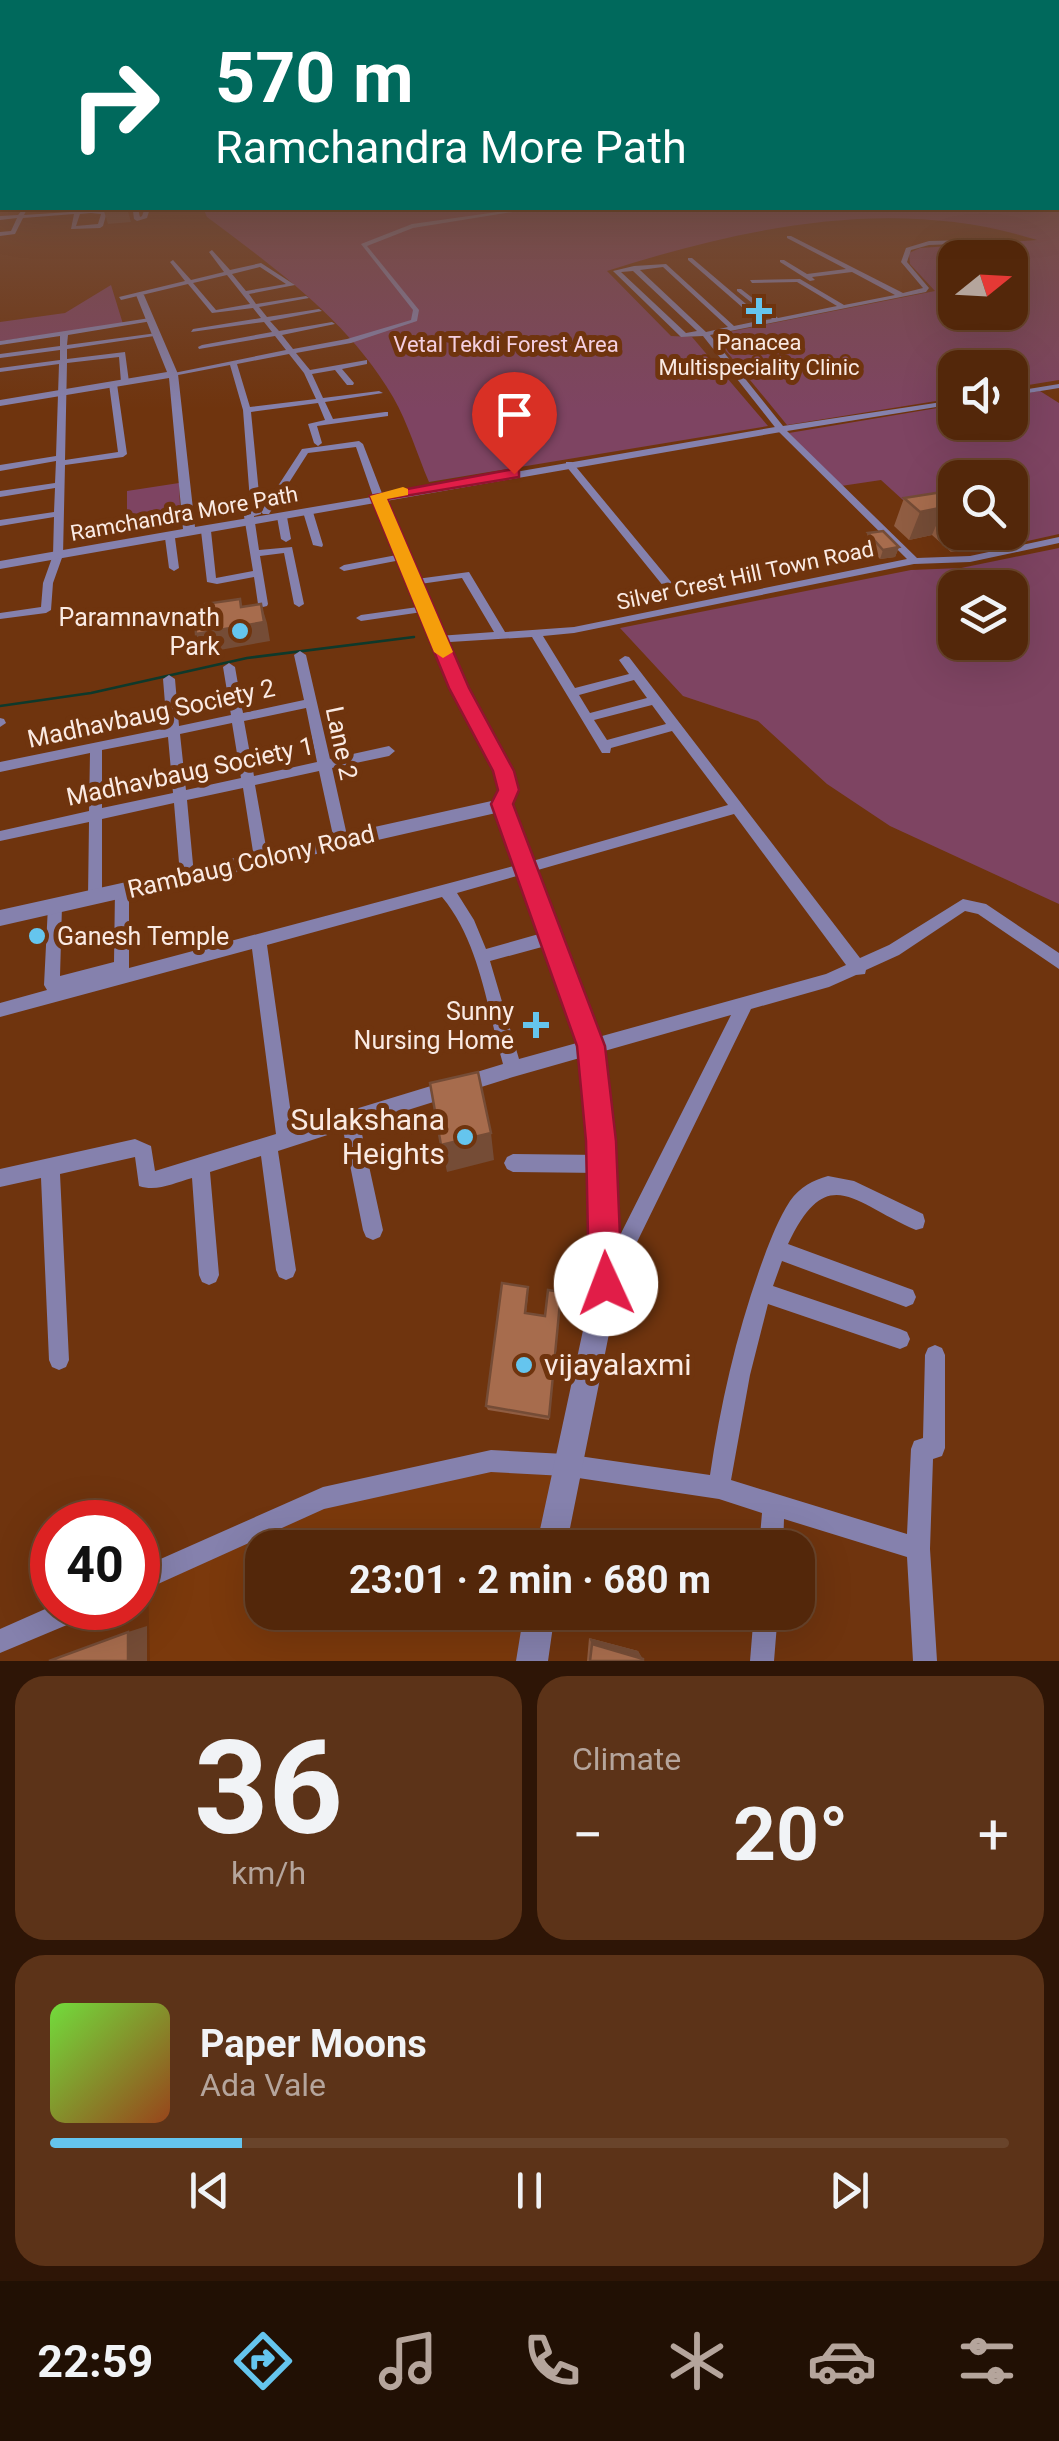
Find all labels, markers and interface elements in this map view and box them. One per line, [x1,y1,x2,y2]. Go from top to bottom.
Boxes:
text: 570 m [215,37,414,119]
icon: right [50,40,180,170]
text: Ramchandra More Path [215,121,687,174]
north arrow [938,240,1028,330]
map controls [938,240,1028,660]
marker: Panacea Multispeciality Clinic [746,298,772,324]
place label: Panacea Multispeciality Clinic [658,330,860,380]
park label: Vetal Tekdi Forest Area [393,332,619,357]
button: sound [938,350,1028,440]
pin [472,372,557,475]
icon: arrive [487,387,542,442]
button: search [938,460,1028,550]
street label: Ramchandra More Path [68,481,300,546]
street label: Silver Crest Hill Town Road [614,536,876,615]
button: layers [938,570,1028,660]
place label: Paramnavnath Park [59,603,220,661]
marker: Paramnavnath Park [229,620,251,642]
street label: Madhavbaug Society 2 [25,673,277,754]
street label: Lane 2 [320,704,363,783]
street label: Madhavbaug Society 1 [64,731,316,812]
street label: Rambaug Colony Road [125,819,377,904]
place label: Ganesh Temple [57,922,229,951]
marker: Ganesh Temple [26,925,48,947]
place label: Sunny Nursing Home [354,997,514,1055]
marker: Sunny Nursing Home [523,1012,549,1038]
place label: Sulakshana Heights [291,1102,445,1171]
marker: Sulakshana Heights [454,1126,476,1148]
position arrow [554,1232,658,1336]
place label: vijayalaxmi [544,1347,692,1382]
marker: vijayalaxmi [513,1354,535,1376]
speed limit sign: 40 [30,1500,160,1630]
text: 23:01 · 2 min · 680 m [349,1558,711,1602]
text: 36 [194,1712,343,1865]
text: Climate [572,1740,681,1778]
text: 20° [733,1790,848,1878]
text: − [572,1803,603,1867]
text: + [978,1803,1009,1867]
text: km/h [231,1854,306,1892]
text: Paper Moons [200,2022,427,2066]
text: Ada Vale [200,2066,326,2104]
icon: previous [182,2163,237,2218]
icon: pause [502,2163,557,2218]
icon: next [822,2163,877,2218]
icon: directions [228,2326,298,2396]
icon: music [373,2326,443,2396]
icon: phone [517,2326,587,2396]
icon: climate [662,2326,732,2396]
icon: car [807,2326,877,2396]
icon: filters [952,2326,1022,2396]
text: 22:59 [37,2335,153,2388]

